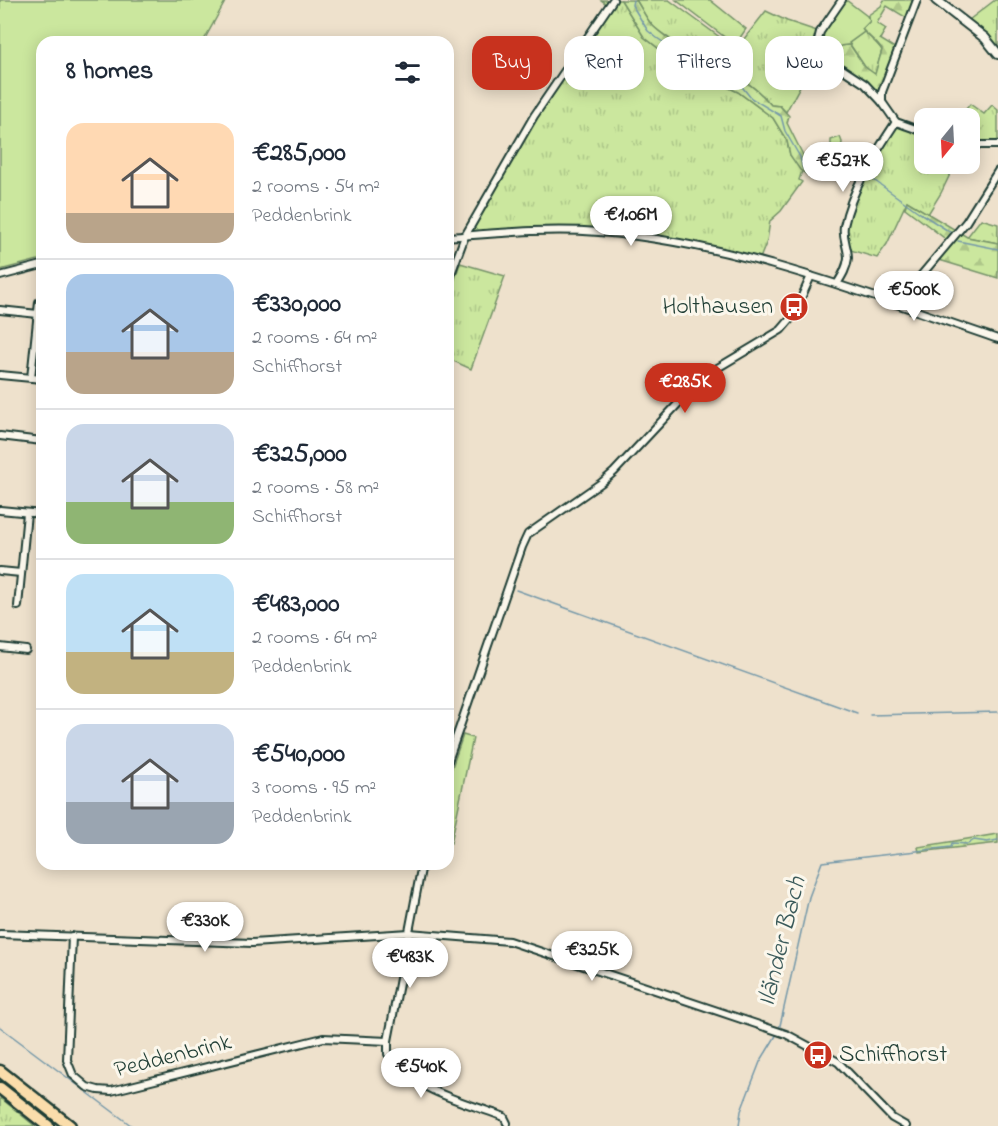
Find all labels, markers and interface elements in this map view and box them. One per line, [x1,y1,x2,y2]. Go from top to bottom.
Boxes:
chip: Buy [472,36,552,90]
chip: Rent [564,36,644,90]
chip: Filters [656,36,753,90]
chip: New [765,36,844,90]
text: 8 homes [66,53,153,91]
icon: filters [391,56,424,89]
north arrow [914,108,980,174]
map controls [914,108,980,174]
text: €285,000 [252,135,346,173]
pin: €527K [801,142,885,193]
icon: home [114,147,186,219]
text: €527K [816,147,870,176]
text: 2 rooms · 54 m² [252,173,380,202]
pin: €1.06M [582,196,680,247]
text: €1.06M [604,201,658,230]
text: Peddenbrink [252,202,352,231]
pin: €500K [872,271,956,322]
text: €500K [888,276,940,305]
text: €330,000 [252,286,341,324]
place label: Holthausen [662,290,773,325]
bus stop icon: Holthausen [778,291,810,323]
icon: home [114,298,186,370]
text: 2 rooms · 64 m² [252,324,377,353]
text: Schiffhorst [252,353,342,382]
pin: €285K [643,363,727,414]
text: €285K [659,368,711,397]
text: €325,000 [252,436,347,474]
icon: home [114,448,186,520]
text: 2 rooms · 58 m² [252,474,379,503]
text: Schiffhorst [252,503,342,532]
text: €483,000 [252,586,340,624]
icon: home [114,598,186,670]
text: 2 rooms · 64 m² [252,624,377,653]
text: Peddenbrink [252,653,352,682]
text: €540,000 [252,736,345,774]
icon: home [114,748,186,820]
text: 3 rooms · 95 m² [252,774,376,803]
text: Peddenbrink [252,803,352,832]
water label: Iländer Bach [749,872,818,1011]
pin: €330K [163,902,247,953]
text: €330K [181,907,229,936]
pin: €325K [550,931,634,982]
text: €325K [565,936,619,965]
pin: €483K [368,938,452,989]
text: €483K [386,943,434,972]
street label: Peddenbrink [111,1025,236,1088]
place label: Schiffhorst [839,1038,947,1073]
bus stop icon: Schiffhorst [802,1039,834,1071]
pin: €540K [379,1048,463,1099]
text: €540K [395,1053,447,1082]

